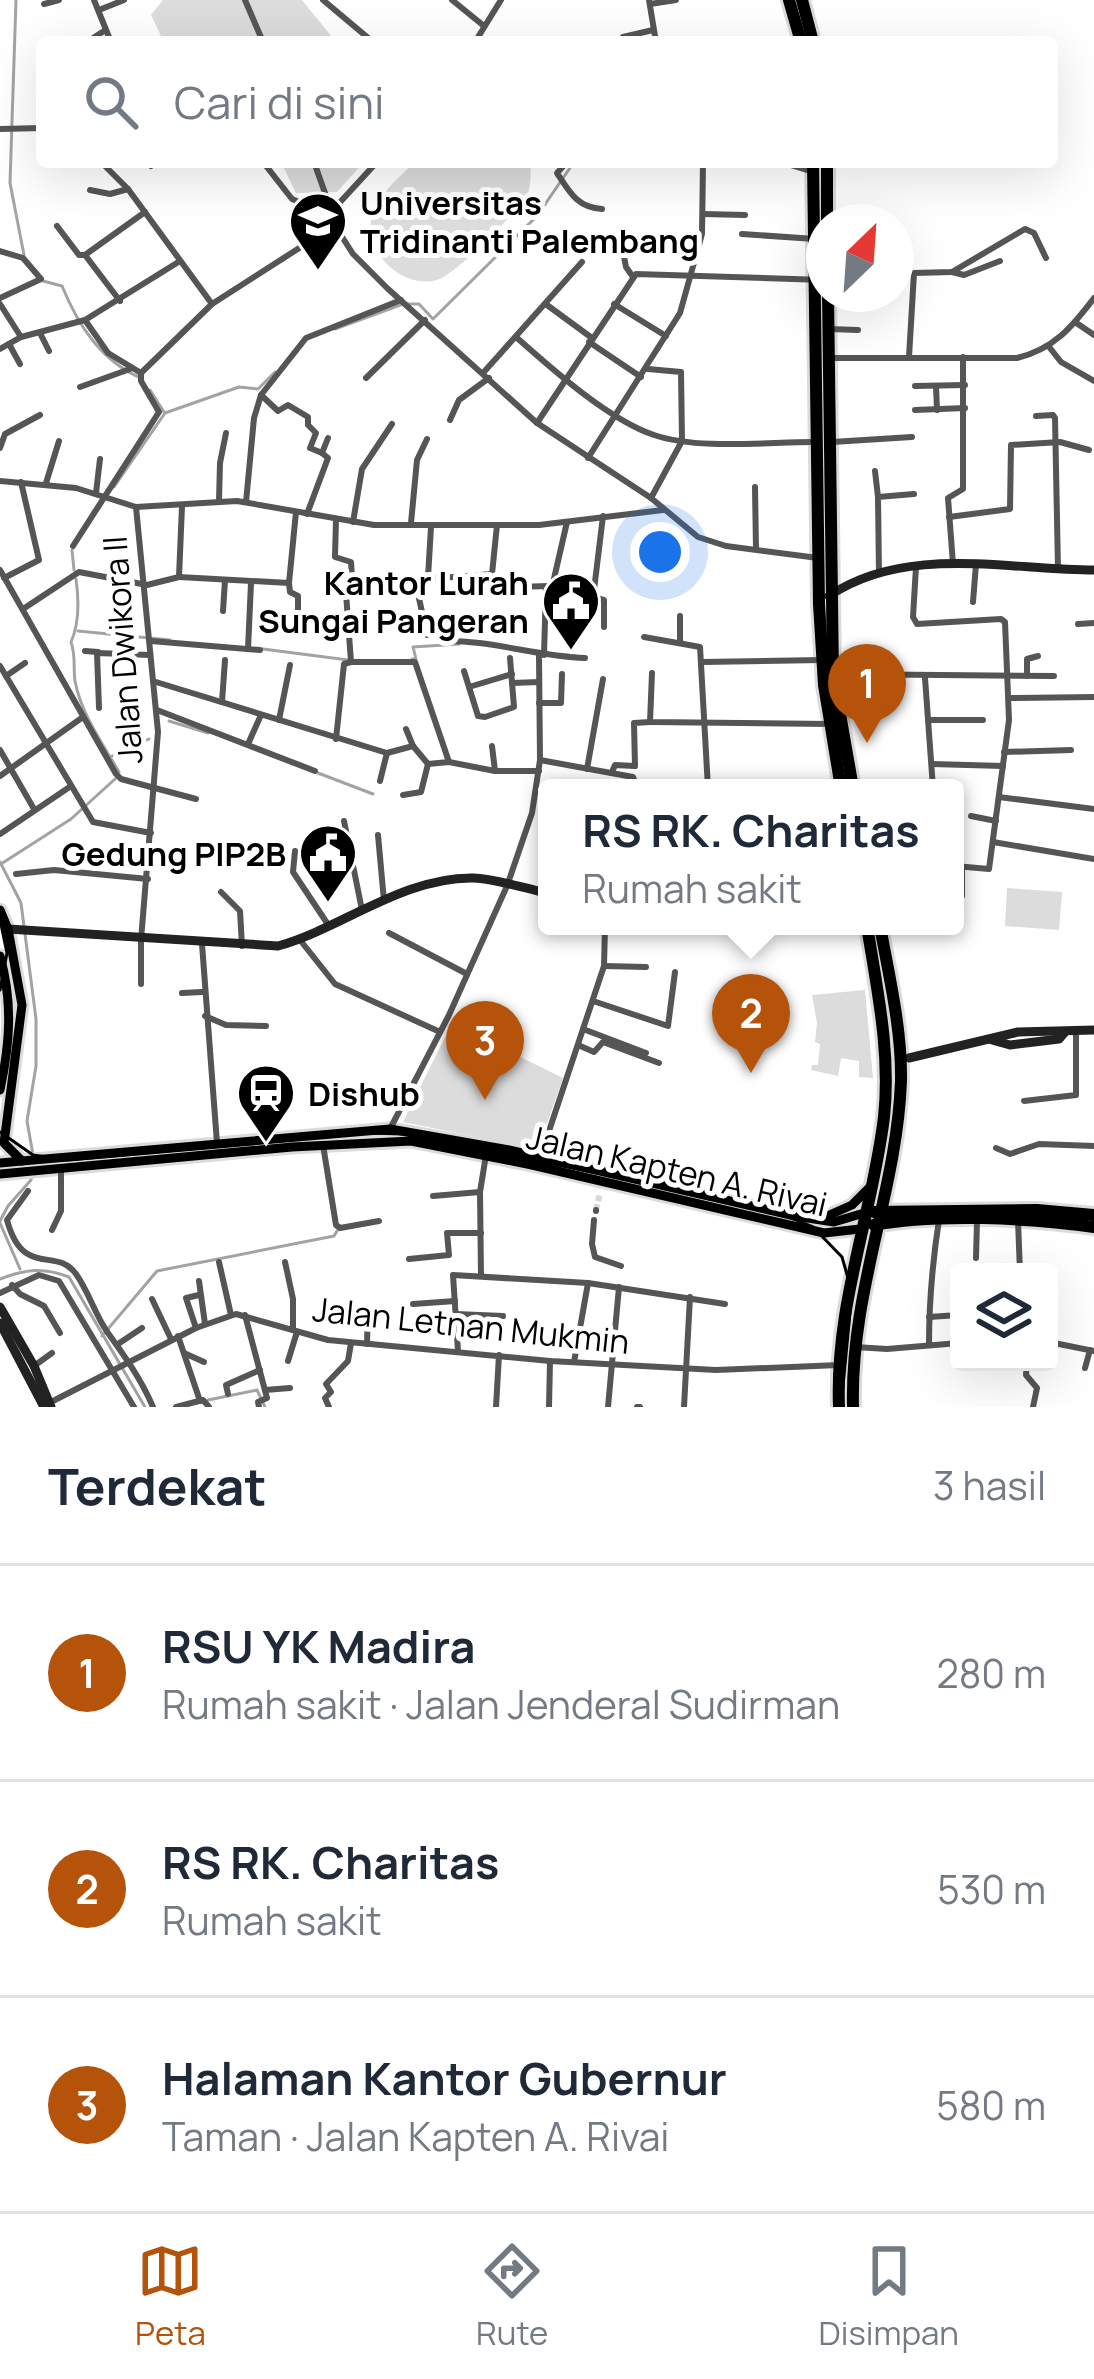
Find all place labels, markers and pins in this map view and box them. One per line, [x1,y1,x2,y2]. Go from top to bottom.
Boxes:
place label: Universitas Tridinanti Palembang [360,180,699,263]
school or university icon: Universitas Tridinanti Palembang [287,190,349,272]
place label: Kantor Lurah Sungai Pangeran [258,560,529,643]
public building icon: Kantor Lurah Sungai Pangeran [540,570,602,652]
pin: 1 [828,644,906,743]
public building icon: Gedung PIP2B [297,822,359,904]
place label: Gedung PIP2B [62,831,286,876]
pin: 2 [712,974,790,1073]
pin: 3 [446,1001,524,1100]
station icon: Dishub [235,1062,297,1144]
place label: Dishub [308,1071,420,1116]

